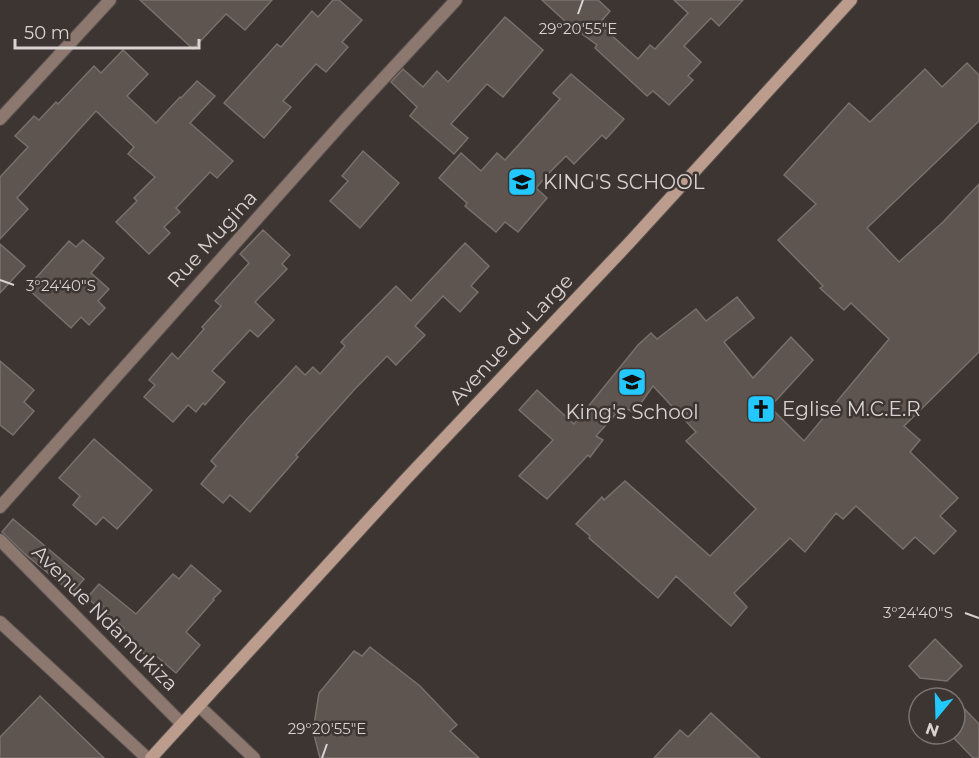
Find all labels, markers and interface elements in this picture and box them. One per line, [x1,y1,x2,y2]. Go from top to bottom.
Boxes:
scale bar [15,12,200,50]
text: 29°20'55"E [539,19,617,38]
text: 50 m [24,22,70,44]
school or university icon: KING'S SCHOOL [506,166,538,198]
place label: KING'S SCHOOL [543,170,705,194]
street label: Rue Mugina [162,186,262,292]
street label: Avenue du Large [444,269,578,409]
text: 3°24'40"S [26,276,96,295]
school or university icon: King's School [616,366,648,398]
church icon: Eglise M.C.E.R [745,393,777,425]
place label: Eglise M.C.E.R [782,397,921,421]
place label: King's School [565,400,699,424]
street label: Avenue Ndamukiza [27,540,183,696]
text: 3°24'40"S [883,603,953,622]
north arrow [907,686,967,746]
text: 29°20'55"E [288,719,366,738]
text: N [923,719,941,741]

